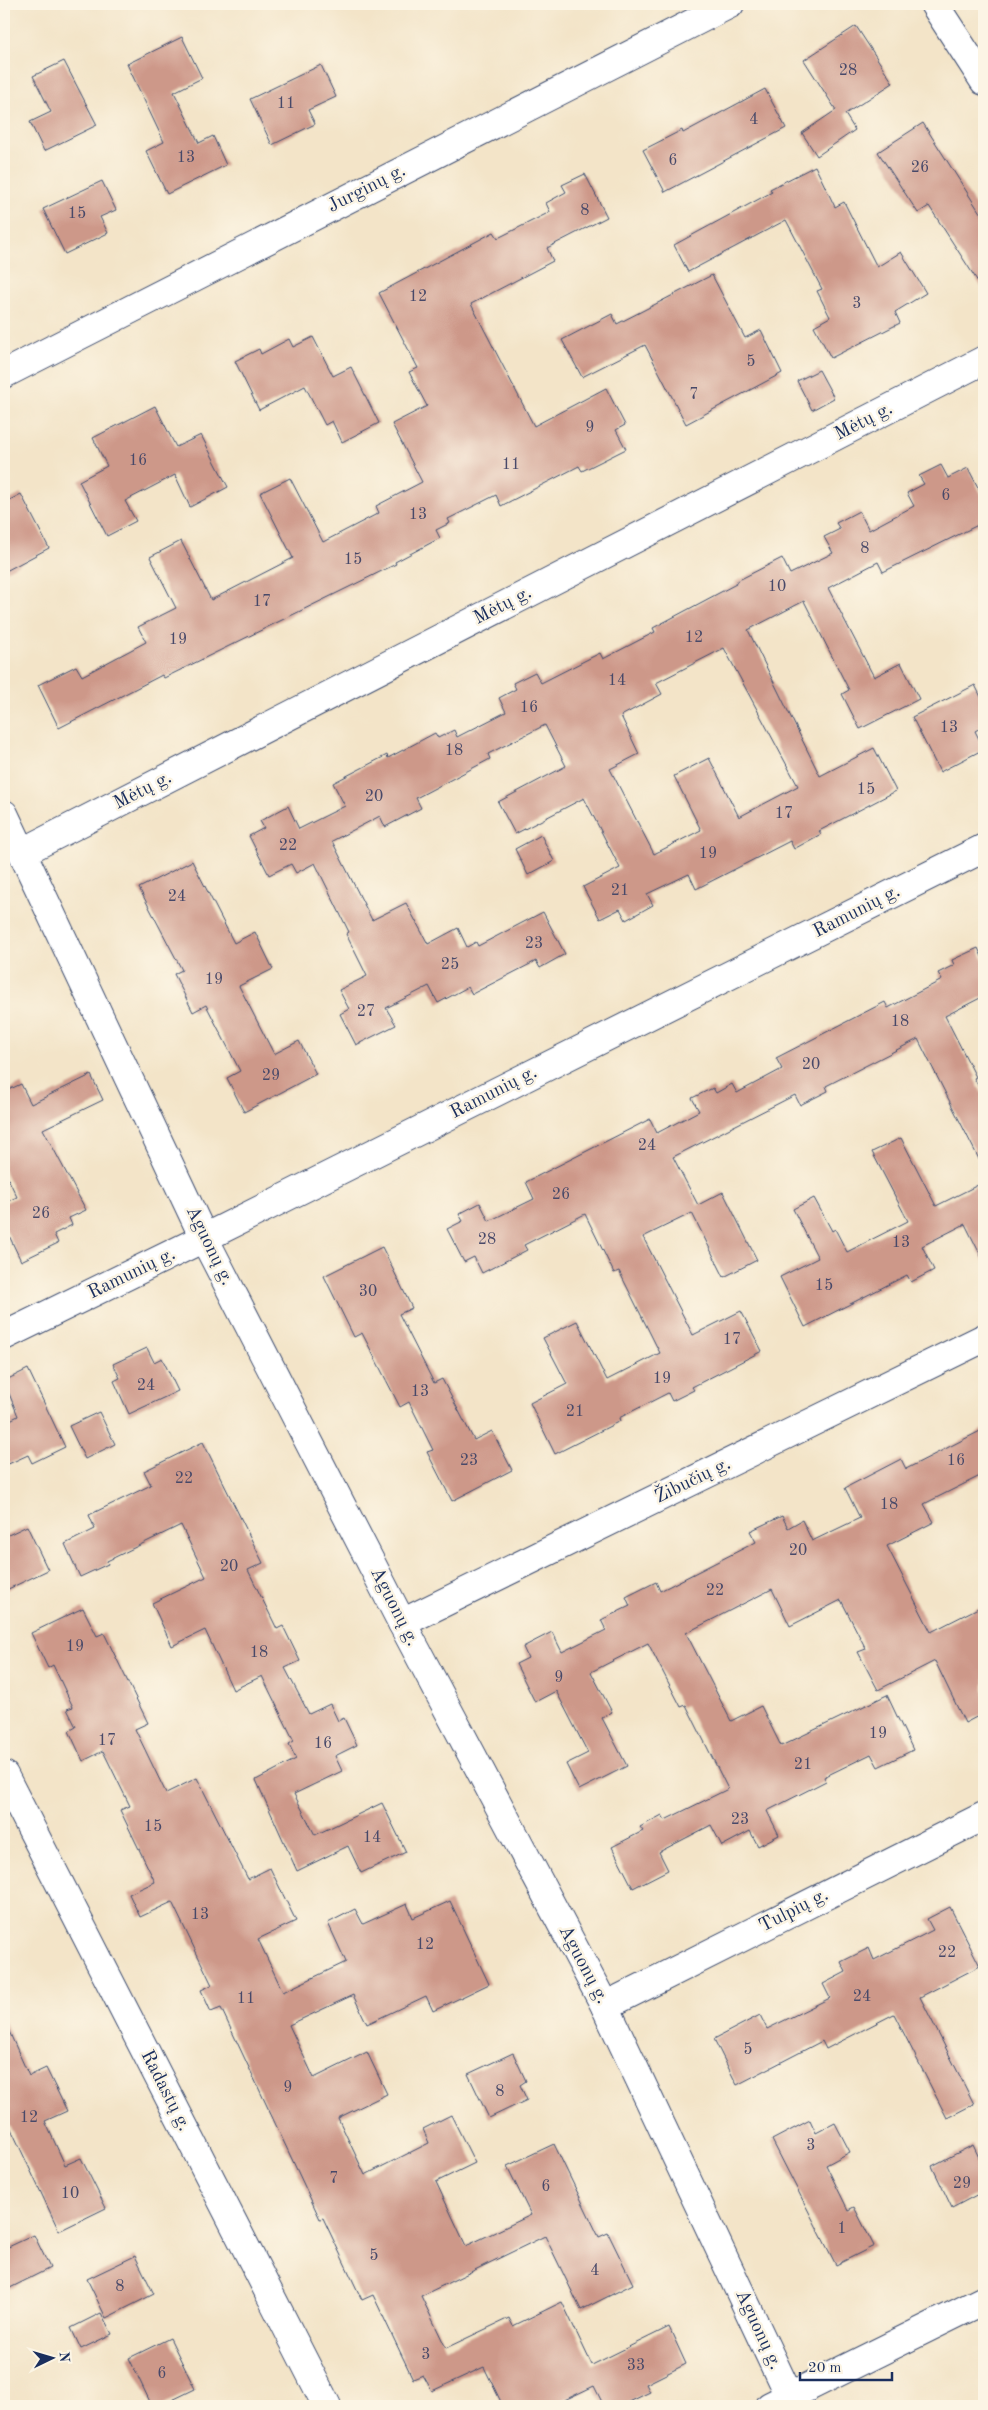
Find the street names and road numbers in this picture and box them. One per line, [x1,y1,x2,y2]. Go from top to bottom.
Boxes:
street label: Jurginų g. [325,161,409,217]
street label: Mėtų g. [832,399,896,445]
street label: Mėtų g. [471,583,535,629]
street label: Mėtų g. [111,768,175,814]
street label: Ramunių g. [811,882,903,942]
street label: Ramunių g. [448,1063,540,1123]
street label: Aguonų g. [182,1203,236,1289]
street label: Ramunių g. [85,1245,179,1303]
street label: Žibučių g. [650,1451,734,1507]
street label: Aguonų g. [366,1565,422,1649]
street label: Tulpių g. [756,1886,832,1936]
street label: Aguonų g. [555,1923,611,2007]
street label: Radastų g. [137,2047,193,2135]
street label: Aguonų g. [731,2287,785,2373]

